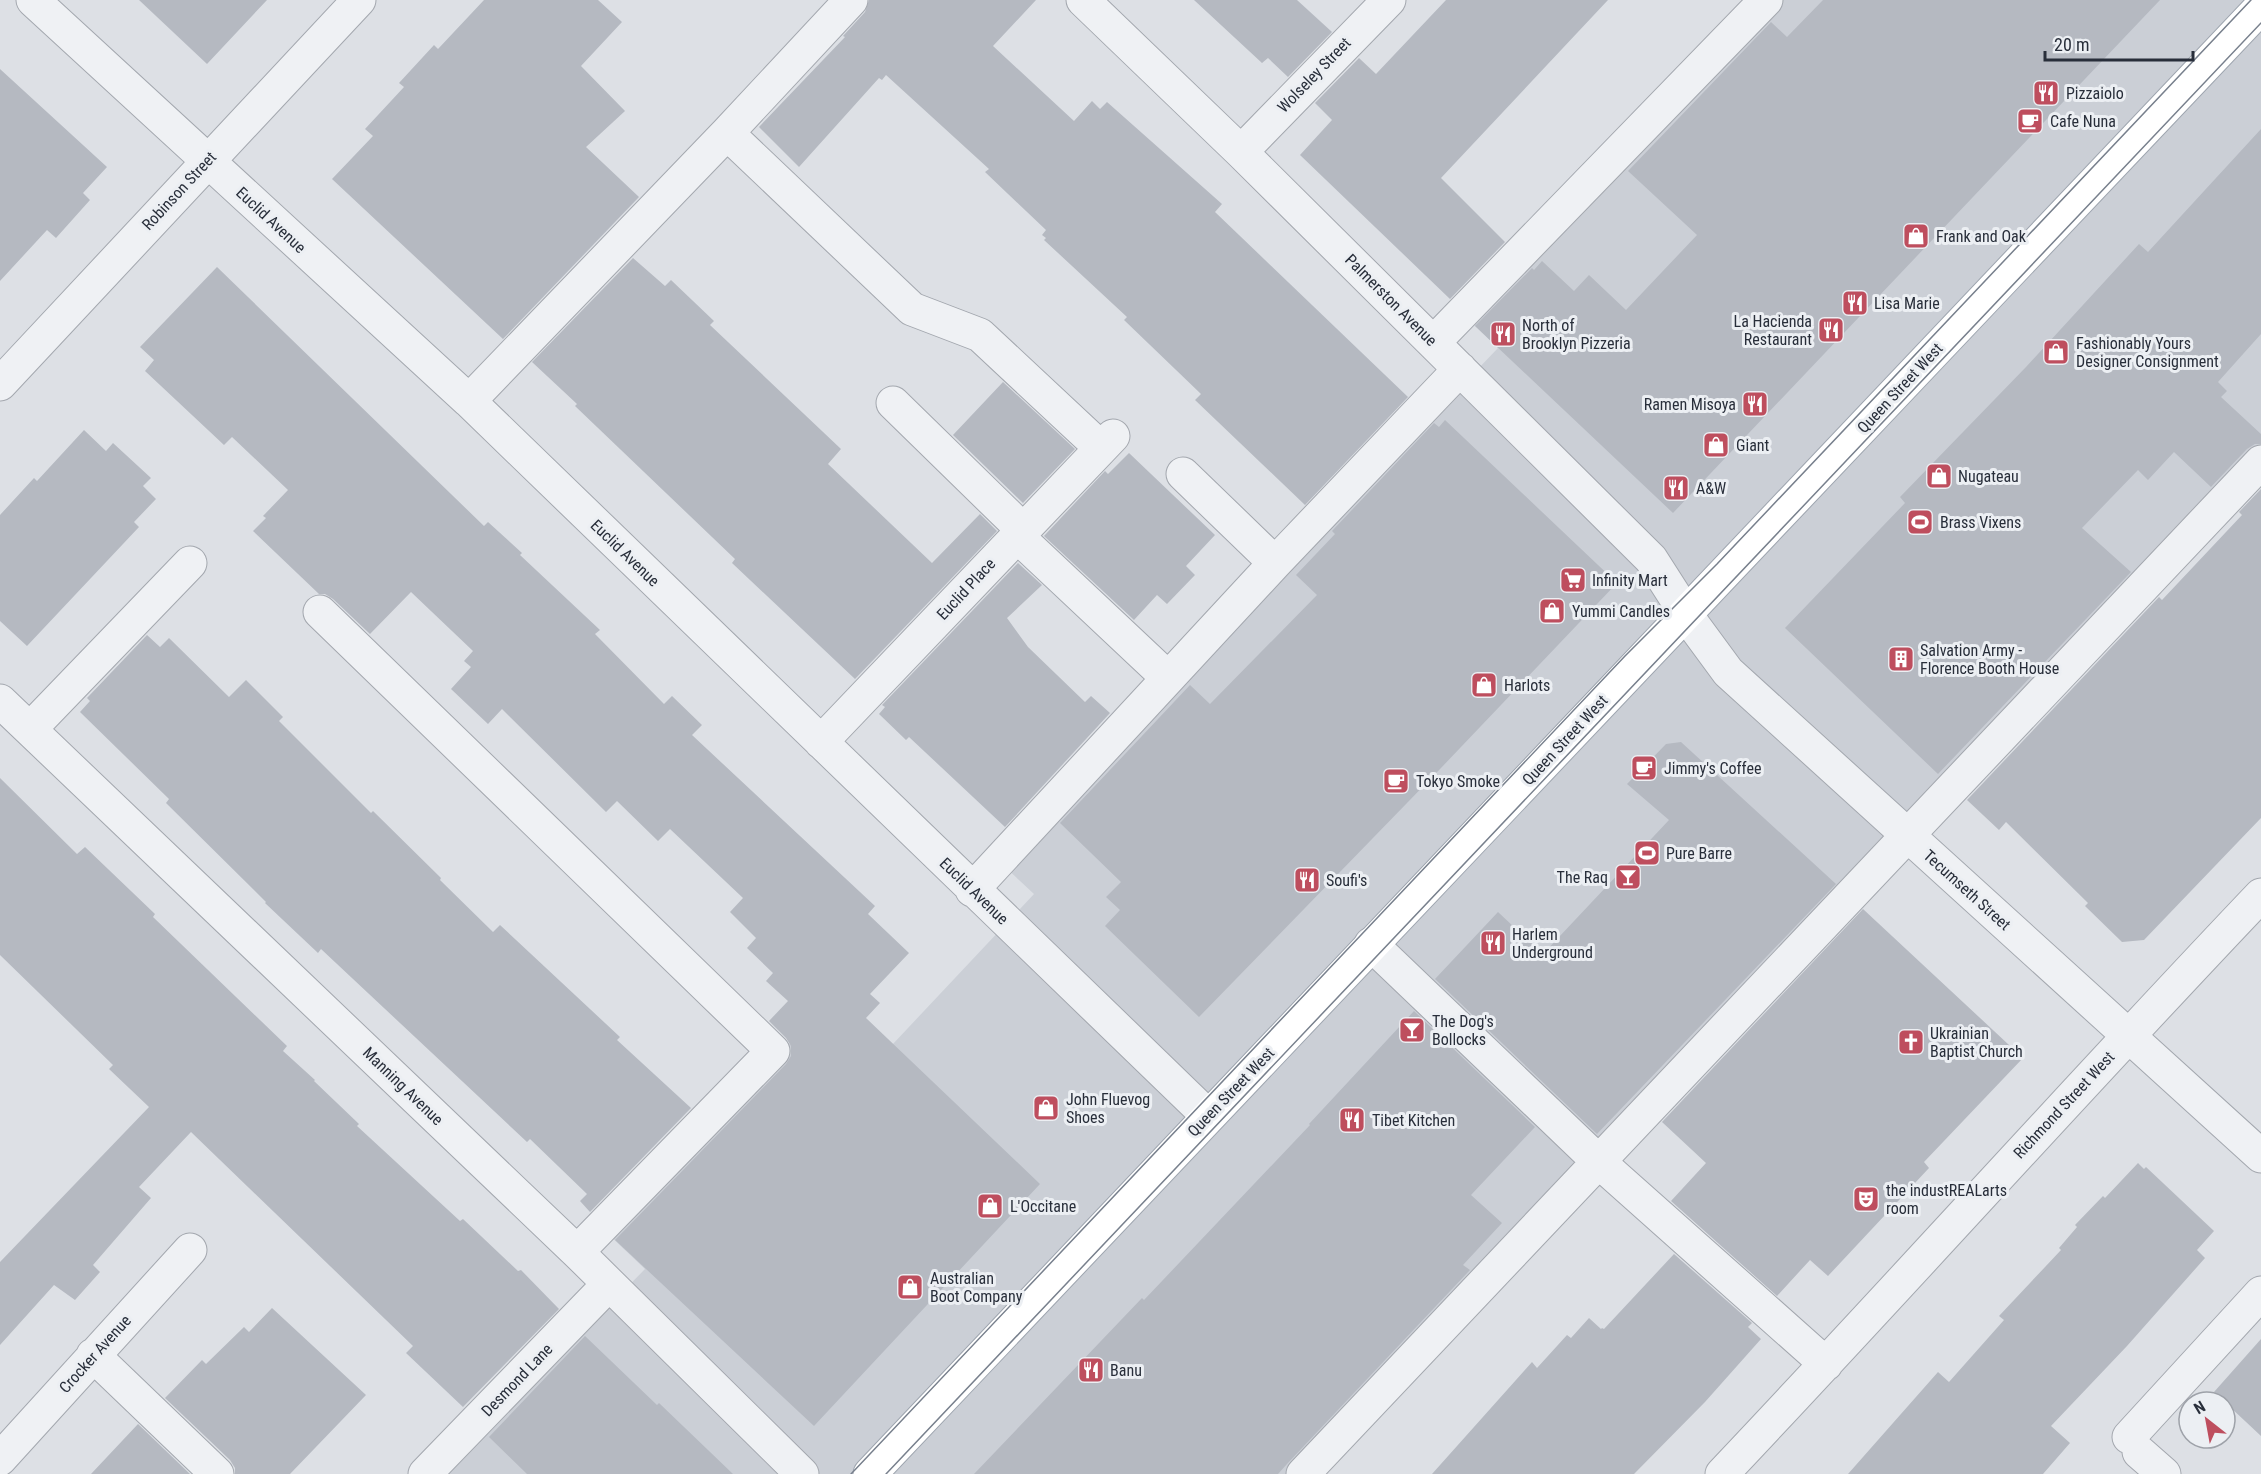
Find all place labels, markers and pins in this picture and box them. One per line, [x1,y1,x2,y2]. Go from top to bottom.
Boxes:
restaurant icon: Pizzaiolo [2031,78,2061,108]
place label: Pizzaiolo [2066,84,2124,103]
cafe icon: Cafe Nuna [2015,106,2045,136]
place label: Cafe Nuna [2050,112,2116,131]
shop icon: Frank and Oak [1901,221,1931,251]
place label: Frank and Oak [1936,227,2027,246]
restaurant icon: Lisa Marie [1840,288,1870,318]
place label: Lisa Marie [1874,294,1940,313]
place label: La Hacienda Restaurant [1734,312,1812,349]
restaurant icon: La Hacienda Restaurant [1816,315,1846,345]
place label: North of Brooklyn Pizzeria [1522,316,1631,353]
restaurant icon: North of Brooklyn Pizzeria [1488,319,1518,349]
place label: Fashionably Yours Designer Consignment [2076,334,2219,371]
shop icon: Fashionably Yours Designer Consignment [2041,337,2071,367]
restaurant icon: Ramen Misoya [1740,389,1770,419]
place label: Ramen Misoya [1644,395,1736,414]
shop icon: Giant [1701,430,1731,460]
place label: Giant [1736,436,1770,455]
shop icon: Nugateau [1924,461,1954,491]
place label: Nugateau [1958,467,2019,486]
restaurant icon: A&W [1661,473,1691,503]
place label: A&W [1696,479,1726,498]
sports icon: Brass Vixens [1905,507,1935,537]
place label: Brass Vixens [1940,513,2021,532]
supermarket icon: Infinity Mart [1558,565,1588,595]
place label: Infinity Mart [1592,571,1668,590]
shop icon: Yummi Candles [1537,596,1567,626]
place label: Yummi Candles [1572,602,1670,621]
place label: Salvation Army - Florence Booth House [1920,641,2059,678]
building icon: Salvation Army - Florence Booth House [1886,644,1916,674]
shop icon: Harlots [1469,670,1499,700]
place label: Harlots [1504,676,1550,695]
cafe icon: Jimmy's Coffee [1629,753,1659,783]
place label: Jimmy's Coffee [1664,759,1761,778]
cafe icon: Tokyo Smoke [1381,766,1411,796]
place label: Tokyo Smoke [1416,772,1500,791]
sports icon: Pure Barre [1632,838,1662,868]
place label: Pure Barre [1666,844,1732,863]
bar icon: The Raq [1613,862,1643,892]
restaurant icon: Soufi's [1292,865,1322,895]
place label: The Raq [1557,868,1608,887]
place label: Soufi's [1326,871,1367,890]
place label: Harlem Underground [1512,925,1593,962]
restaurant icon: Harlem Underground [1478,928,1508,958]
place label: The Dog's Bollocks [1432,1012,1494,1049]
bar icon: The Dog's Bollocks [1397,1015,1427,1045]
place label: Ukrainian Baptist Church [1930,1024,2023,1061]
church icon: Ukrainian Baptist Church [1896,1027,1926,1057]
place label: John Fluevog Shoes [1066,1090,1150,1127]
shop icon: John Fluevog Shoes [1031,1093,1061,1123]
restaurant icon: Tibet Kitchen [1337,1105,1367,1135]
place label: Tibet Kitchen [1372,1111,1455,1130]
place label: the industREALarts room [1886,1181,2007,1218]
theatre icon: the industREALarts room [1851,1184,1881,1214]
shop icon: L'Occitane [975,1191,1005,1221]
place label: L'Occitane [1010,1197,1076,1216]
place label: Australian Boot Company [930,1269,1023,1306]
shop icon: Australian Boot Company [895,1272,925,1302]
restaurant icon: Banu [1076,1355,1106,1385]
place label: Banu [1110,1361,1142,1380]

